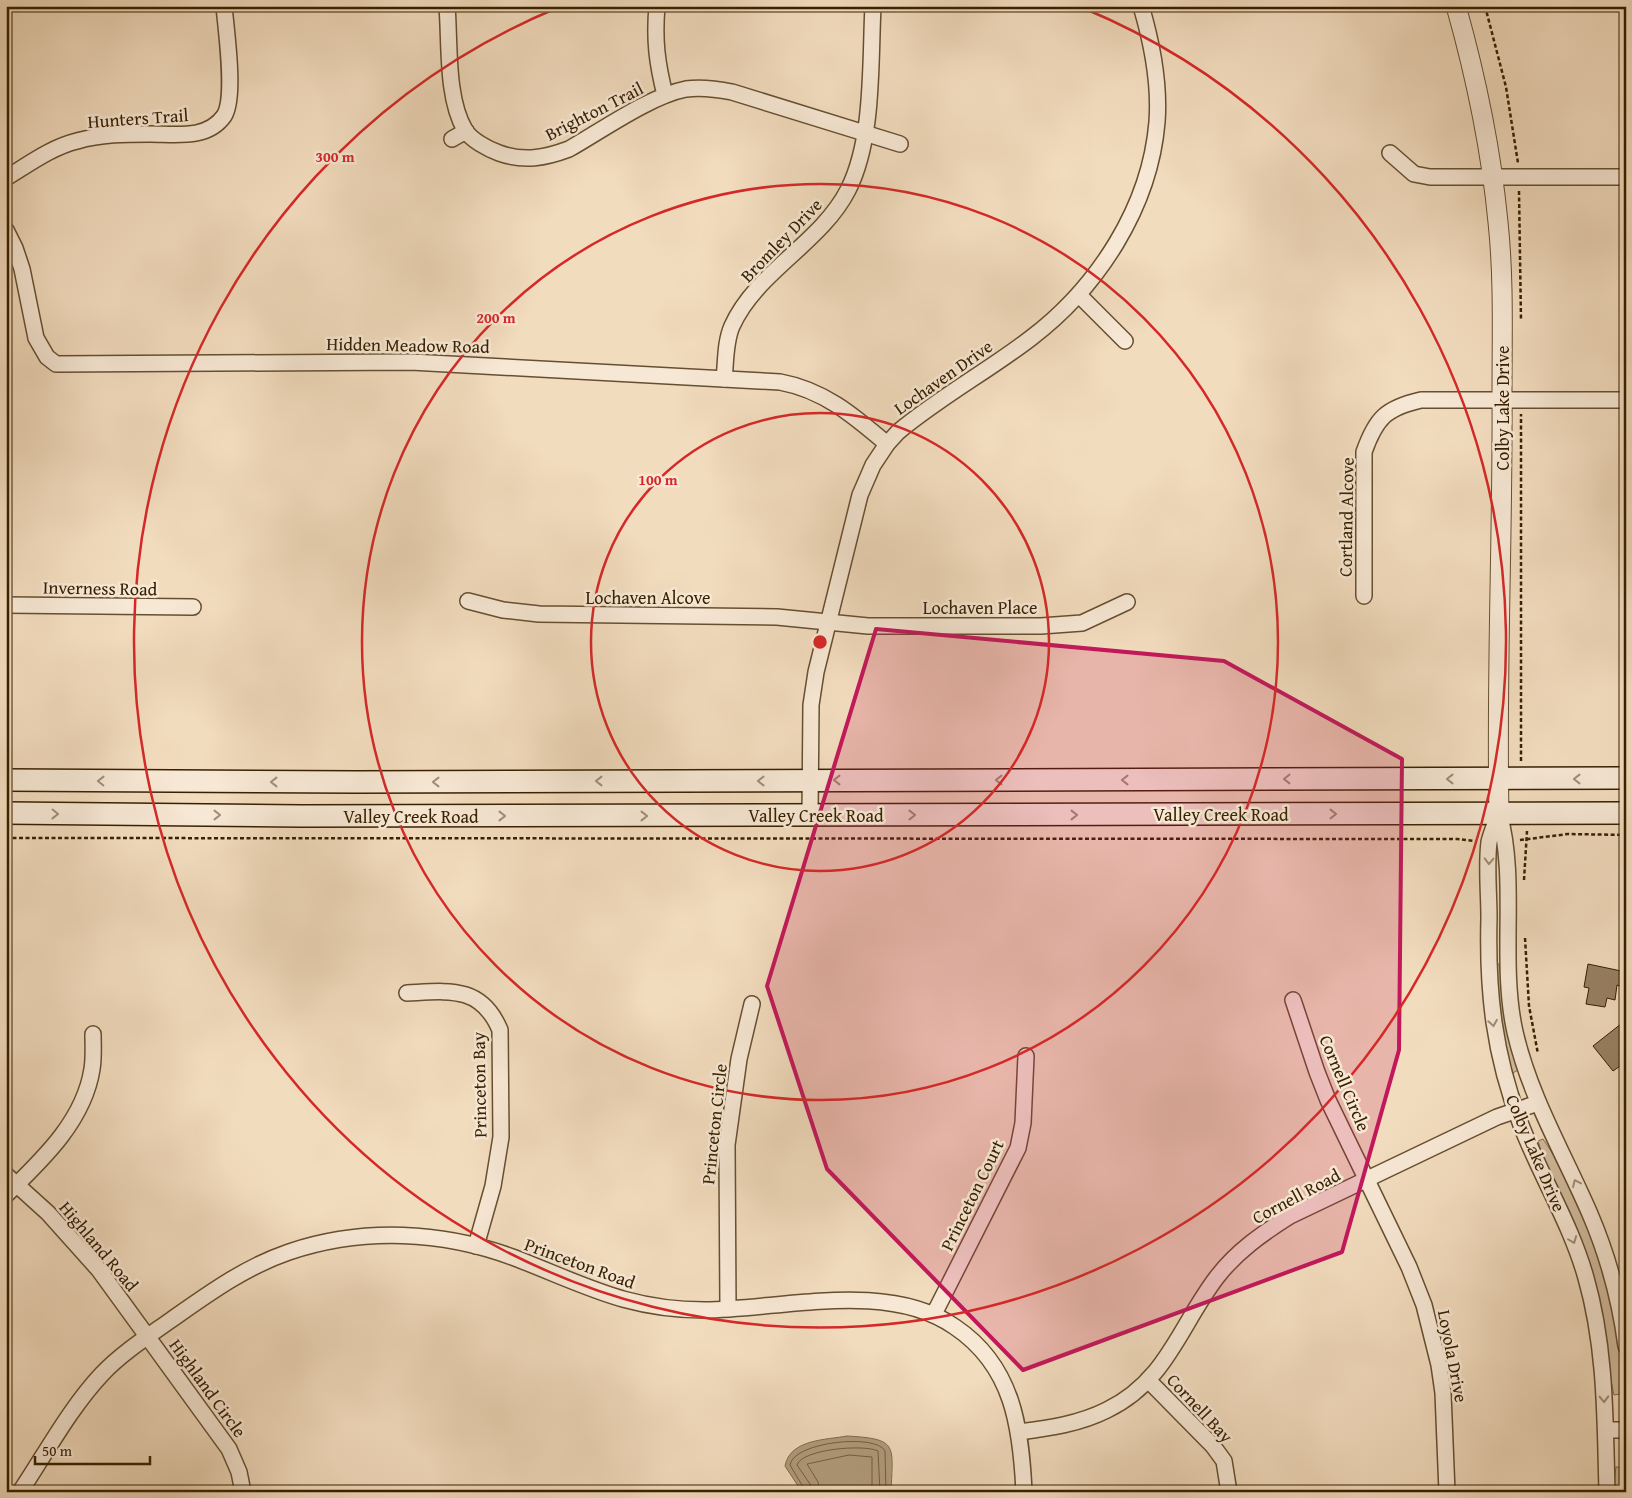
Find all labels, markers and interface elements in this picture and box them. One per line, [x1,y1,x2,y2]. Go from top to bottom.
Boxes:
street label: Brighton Trail [540,75,648,147]
street label: Hunters Trail [87,101,189,135]
text: 300 m [315,146,355,167]
street label: Bromley Drive [734,192,828,288]
text: 200 m [476,307,516,328]
street label: Hidden Meadow Road [326,330,490,360]
street label: Lochaven Drive [888,333,998,421]
street label: Colby Lake Drive [1489,345,1516,471]
street label: Cortland Alcove [1331,457,1361,577]
text: 100 m [638,469,678,490]
street label: Inverness Road [43,574,158,603]
street label: Lochaven Alcove [586,584,710,611]
street label: Lochaven Place [923,594,1037,621]
centre of rings [811,633,829,651]
one-way arrow [1283,774,1291,784]
one-way arrow [1446,774,1454,784]
one-way arrow [1573,774,1580,784]
one-way arrow [833,775,841,786]
one-way arrow [995,775,1003,785]
one-way arrow [1121,775,1128,785]
one-way arrow [97,776,104,786]
one-way arrow [595,776,602,786]
one-way arrow [757,776,765,786]
one-way arrow [270,777,278,787]
one-way arrow [432,777,440,787]
street label: Valley Creek Road [1153,801,1289,828]
street label: Valley Creek Road [748,802,884,829]
street label: Valley Creek Road [343,803,479,830]
one-way arrow [52,809,59,819]
one-way arrow [1330,809,1338,819]
one-way arrow [214,810,222,820]
one-way arrow [908,810,916,820]
one-way arrow [1070,810,1078,820]
one-way arrow [499,811,507,821]
one-way arrow [641,811,649,821]
one-way arrow [1484,857,1494,865]
one-way arrow [1487,1019,1498,1027]
street label: Cornell Circle [1313,1031,1377,1135]
street label: Princeton Bay [465,1032,493,1138]
street label: Princeton Circle [694,1062,734,1186]
street label: Colby Lake Drive [1499,1090,1573,1216]
street label: Princeton Court [933,1134,1011,1255]
street label: Cornell Road [1247,1161,1345,1231]
one-way arrow [1571,1179,1582,1188]
street label: Highland Road [53,1195,145,1297]
street label: Princeton Road [521,1230,639,1296]
one-way arrow [1567,1235,1577,1244]
street label: Loyola Drive [1431,1307,1475,1405]
street label: Highland Circle [163,1333,253,1443]
street label: Cornell Bay [1161,1367,1239,1449]
one-way arrow [1599,1395,1610,1403]
scale bar [35,1433,150,1465]
text: 50 m [42,1440,73,1461]

